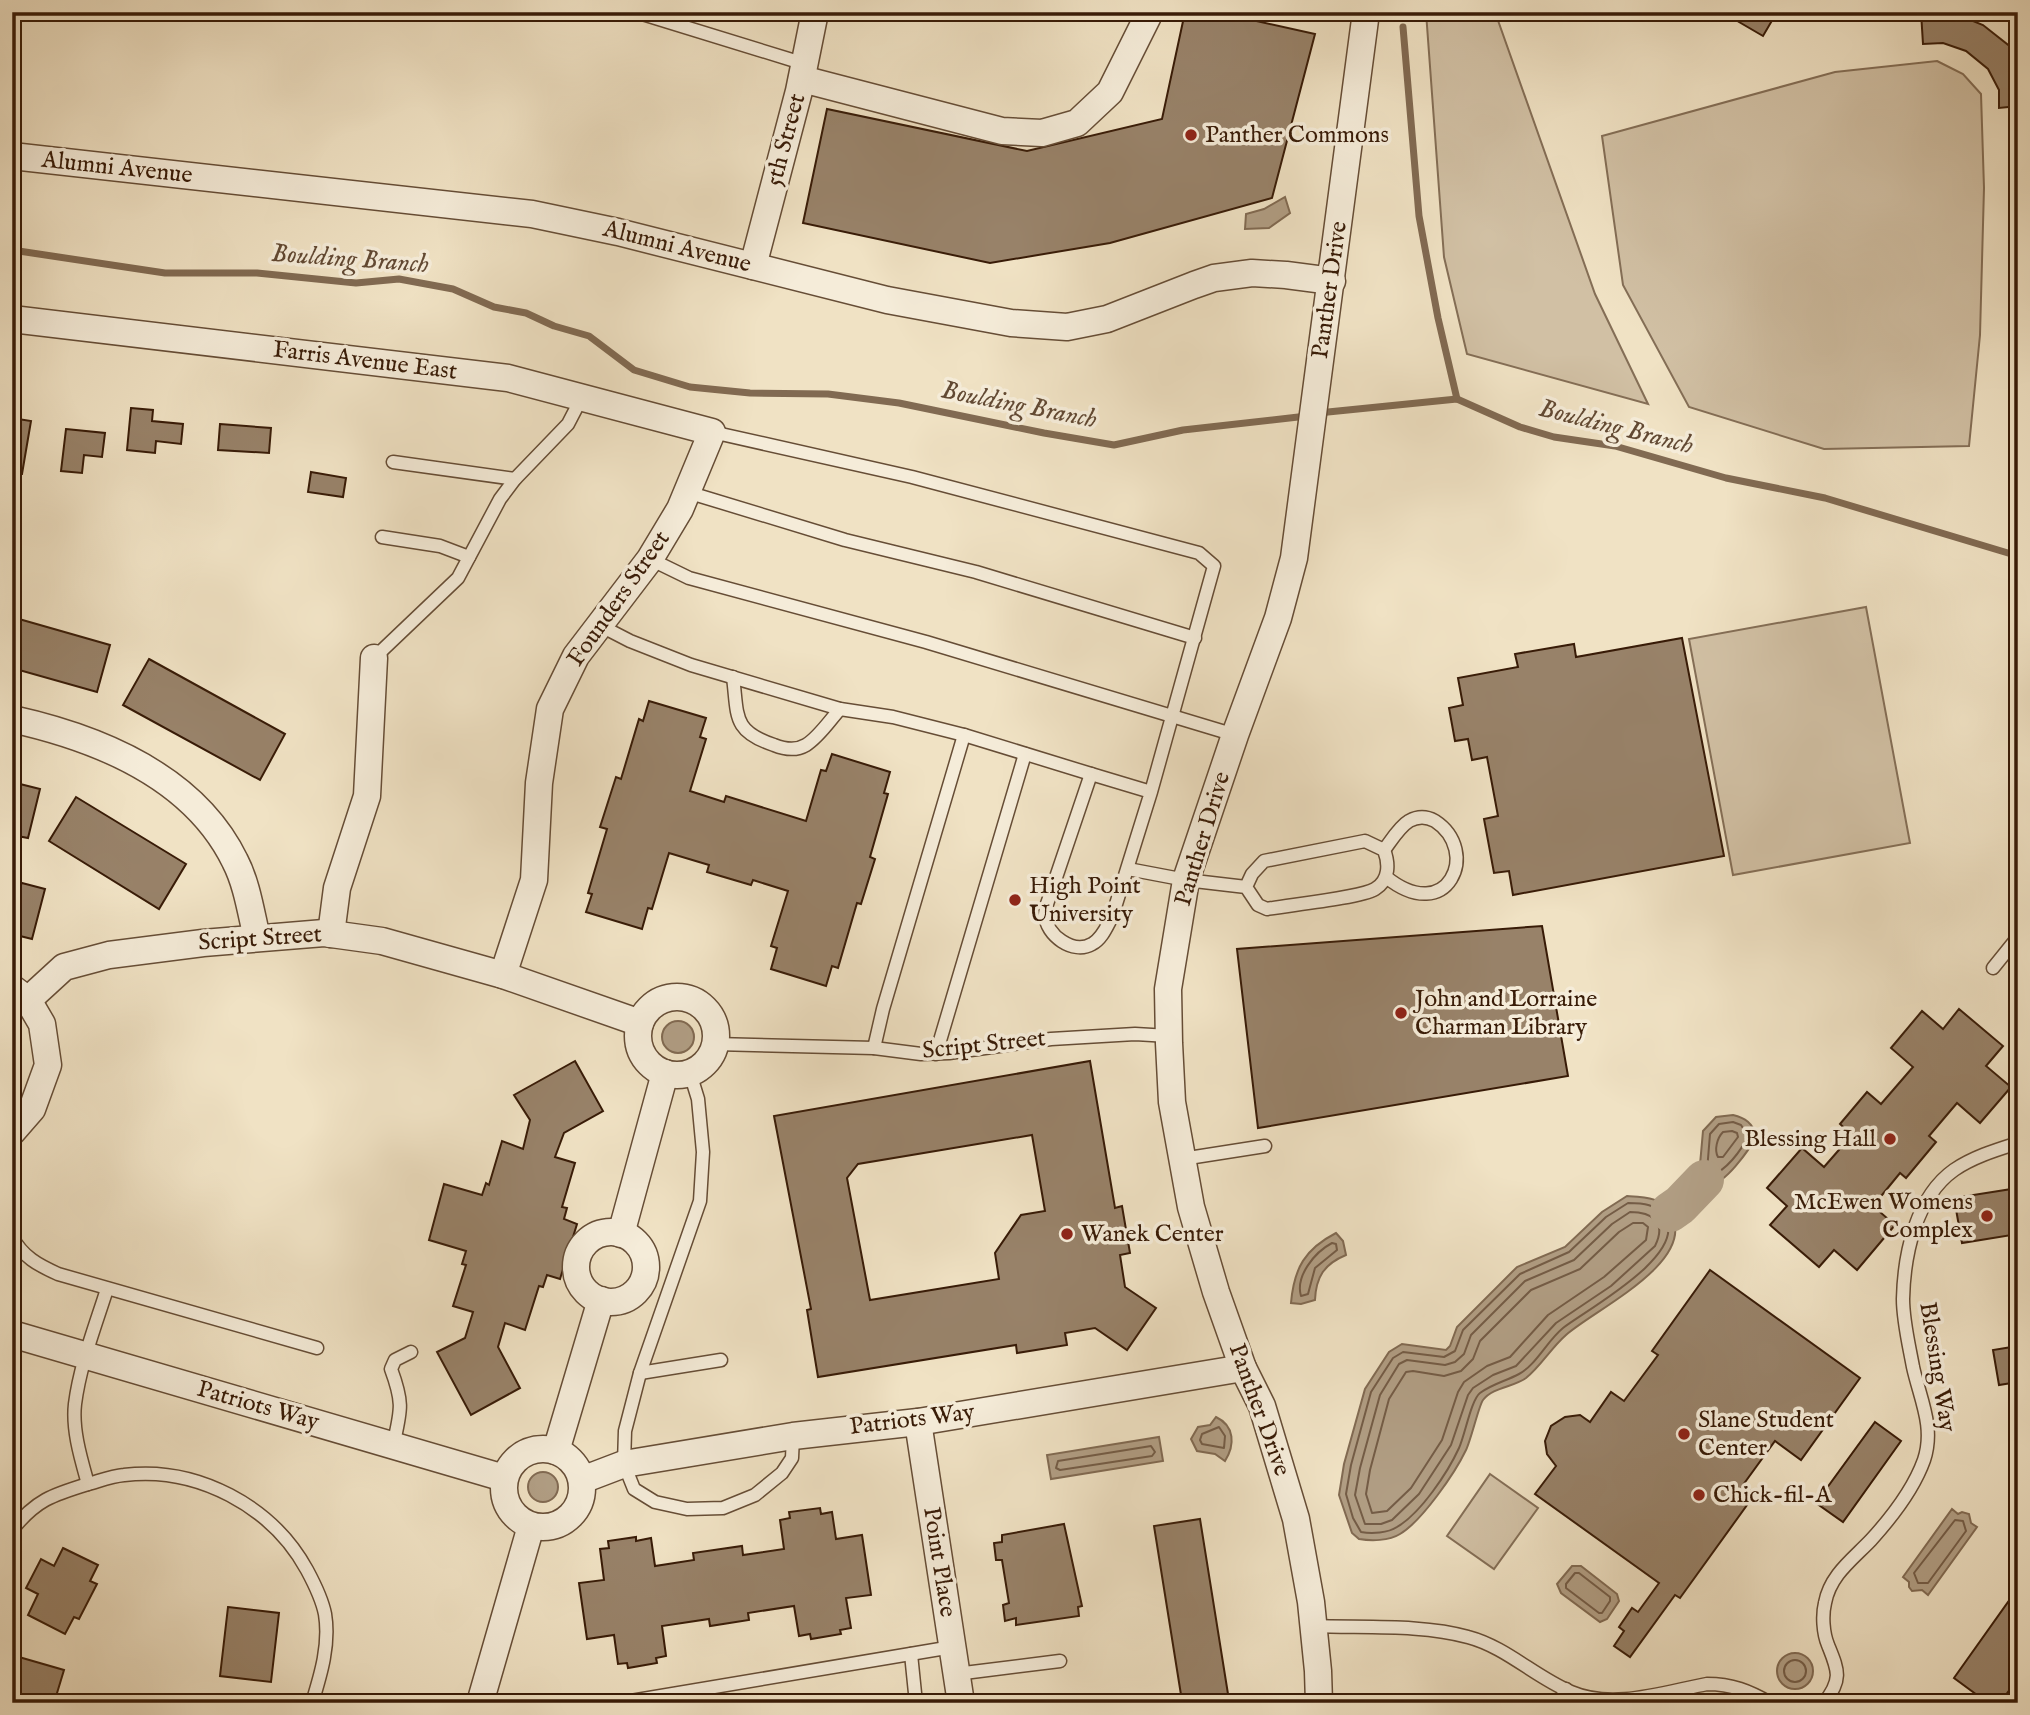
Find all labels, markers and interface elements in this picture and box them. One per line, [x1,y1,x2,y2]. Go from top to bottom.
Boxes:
street label: 5th Street [759,90,813,190]
place label: Panther Commons [1205,120,1389,151]
marker: Panther Commons [1183,127,1199,143]
street label: Alumni Avenue [39,145,194,191]
street label: Alumni Avenue [599,213,754,280]
street label: Panther Drive [1305,219,1355,361]
water label: Boulding Branch [270,237,430,282]
street label: Farris Avenue East [271,334,459,388]
water label: Boulding Branch [938,374,1100,437]
water label: Boulding Branch [1535,392,1697,463]
street label: Founders Street [561,525,677,673]
street label: Panther Drive [1168,768,1238,910]
place label: High Point University [1029,871,1141,930]
marker: High Point University [1007,892,1023,908]
street label: Script Street [197,919,323,959]
place label: John and Lorraine Charman Library [1412,984,1597,1043]
marker: John and Lorraine Charman Library [1393,1005,1409,1021]
street label: Script Street [921,1023,1047,1067]
place label: Blessing Hall [1744,1124,1876,1155]
marker: Blessing Hall [1882,1131,1898,1147]
place label: McEwen Womens Complex [1794,1187,1973,1246]
marker: McEwen Womens Complex [1979,1208,1995,1224]
place label: Wanek Center [1081,1219,1224,1250]
marker: Wanek Center [1059,1226,1075,1242]
street label: Blessing Way [1911,1300,1963,1434]
street label: Panther Drive [1221,1340,1297,1480]
street label: Patriots Way [193,1374,323,1438]
street label: Patriots Way [848,1397,976,1443]
place label: Slane Student Center [1698,1405,1834,1464]
marker: Slane Student Center [1676,1426,1692,1442]
place label: Chick-fil-A [1713,1480,1832,1511]
marker: Chick-fil-A [1691,1487,1707,1503]
street label: Point Place [915,1505,963,1619]

